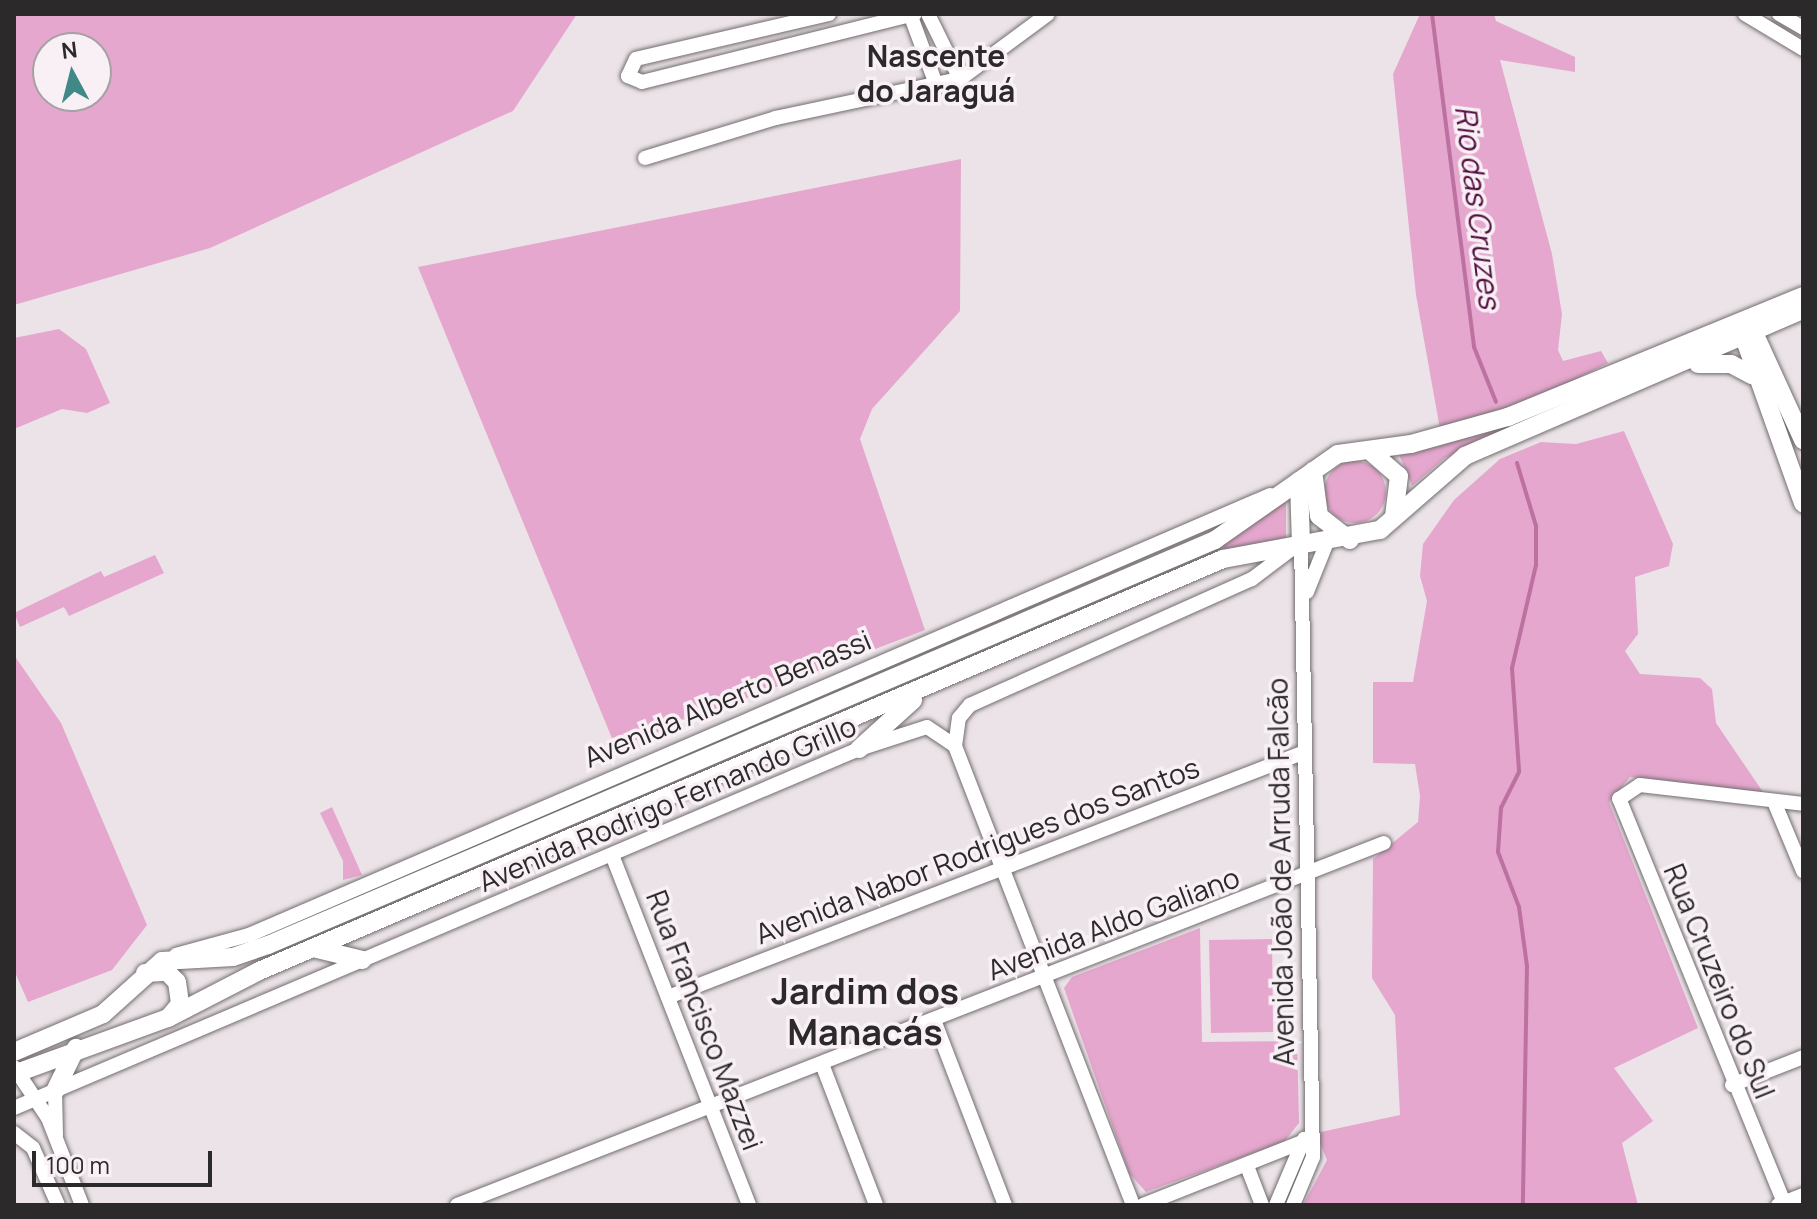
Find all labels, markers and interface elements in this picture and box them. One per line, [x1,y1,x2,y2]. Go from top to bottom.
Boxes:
north arrow [32,32,112,112]
text: N [60,34,79,66]
district label: Nascente do Jaraguá [857,38,1015,108]
water label: Rio das Cruzes [1448,104,1508,310]
street label: Avenida Alberto Benassi [578,622,876,774]
street label: Avenida João de Arruda Falcão [1260,678,1300,1066]
street label: Avenida Rodrigo Fernando Grillo [473,708,861,898]
street label: Avenida Nabor Rodrigues dos Santos [750,750,1204,950]
street label: Avenida Aldo Galiano [982,859,1244,987]
street label: Rua Cruzeiro do Sul [1658,859,1782,1103]
street label: Rua Francisco Mazzei [640,885,770,1155]
district label: Jardim dos Manacás [771,968,959,1053]
scale bar [36,1135,216,1185]
text: 100 m [46,1148,110,1181]

